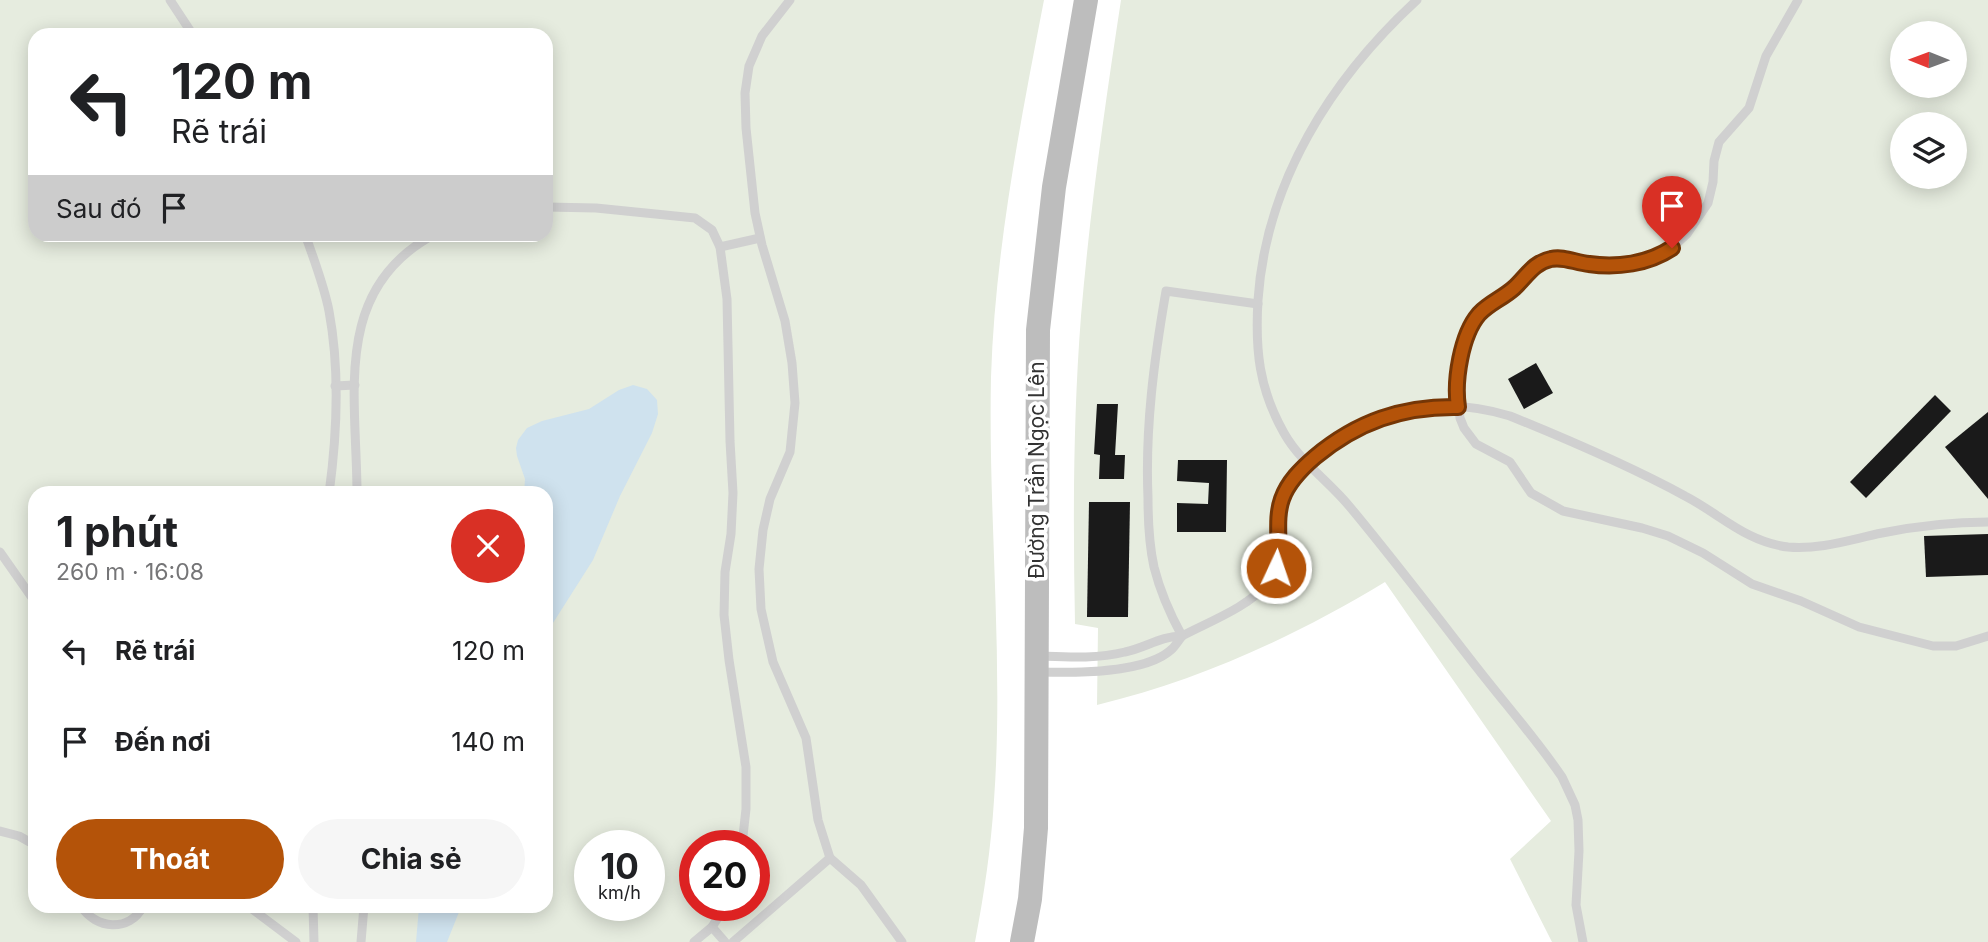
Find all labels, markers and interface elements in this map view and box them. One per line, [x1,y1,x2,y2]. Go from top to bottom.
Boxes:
north arrow [1890,21,1967,98]
map controls [1890,21,1967,189]
text: 120 m [171,52,312,111]
icon: left [56,56,147,147]
text: Rẽ trái [171,112,267,151]
button: layers [1890,112,1967,189]
pin [1642,176,1702,248]
icon: arrive [1653,187,1691,225]
icon: arrive [155,189,193,227]
text: Sau đó [56,193,141,224]
street label: Đường Trần Ngọc Lên [1024,361,1049,579]
text: 1 phút [56,506,178,557]
button: close [451,509,525,583]
position arrow [1239,531,1313,605]
text: 260 m · 16:08 [56,558,204,586]
icon: left [56,632,94,670]
text: Rẽ trái [115,635,195,666]
text: 120 m [452,635,525,666]
icon: arrive [56,723,94,761]
text: Đến nơi [115,726,211,757]
text: 140 m [451,726,525,757]
button: Thoát [56,819,284,899]
button: Chia sẻ [298,819,525,899]
speed limit sign: 20 [679,830,770,921]
text: 10 [600,845,639,887]
text: km/h [598,882,641,903]

